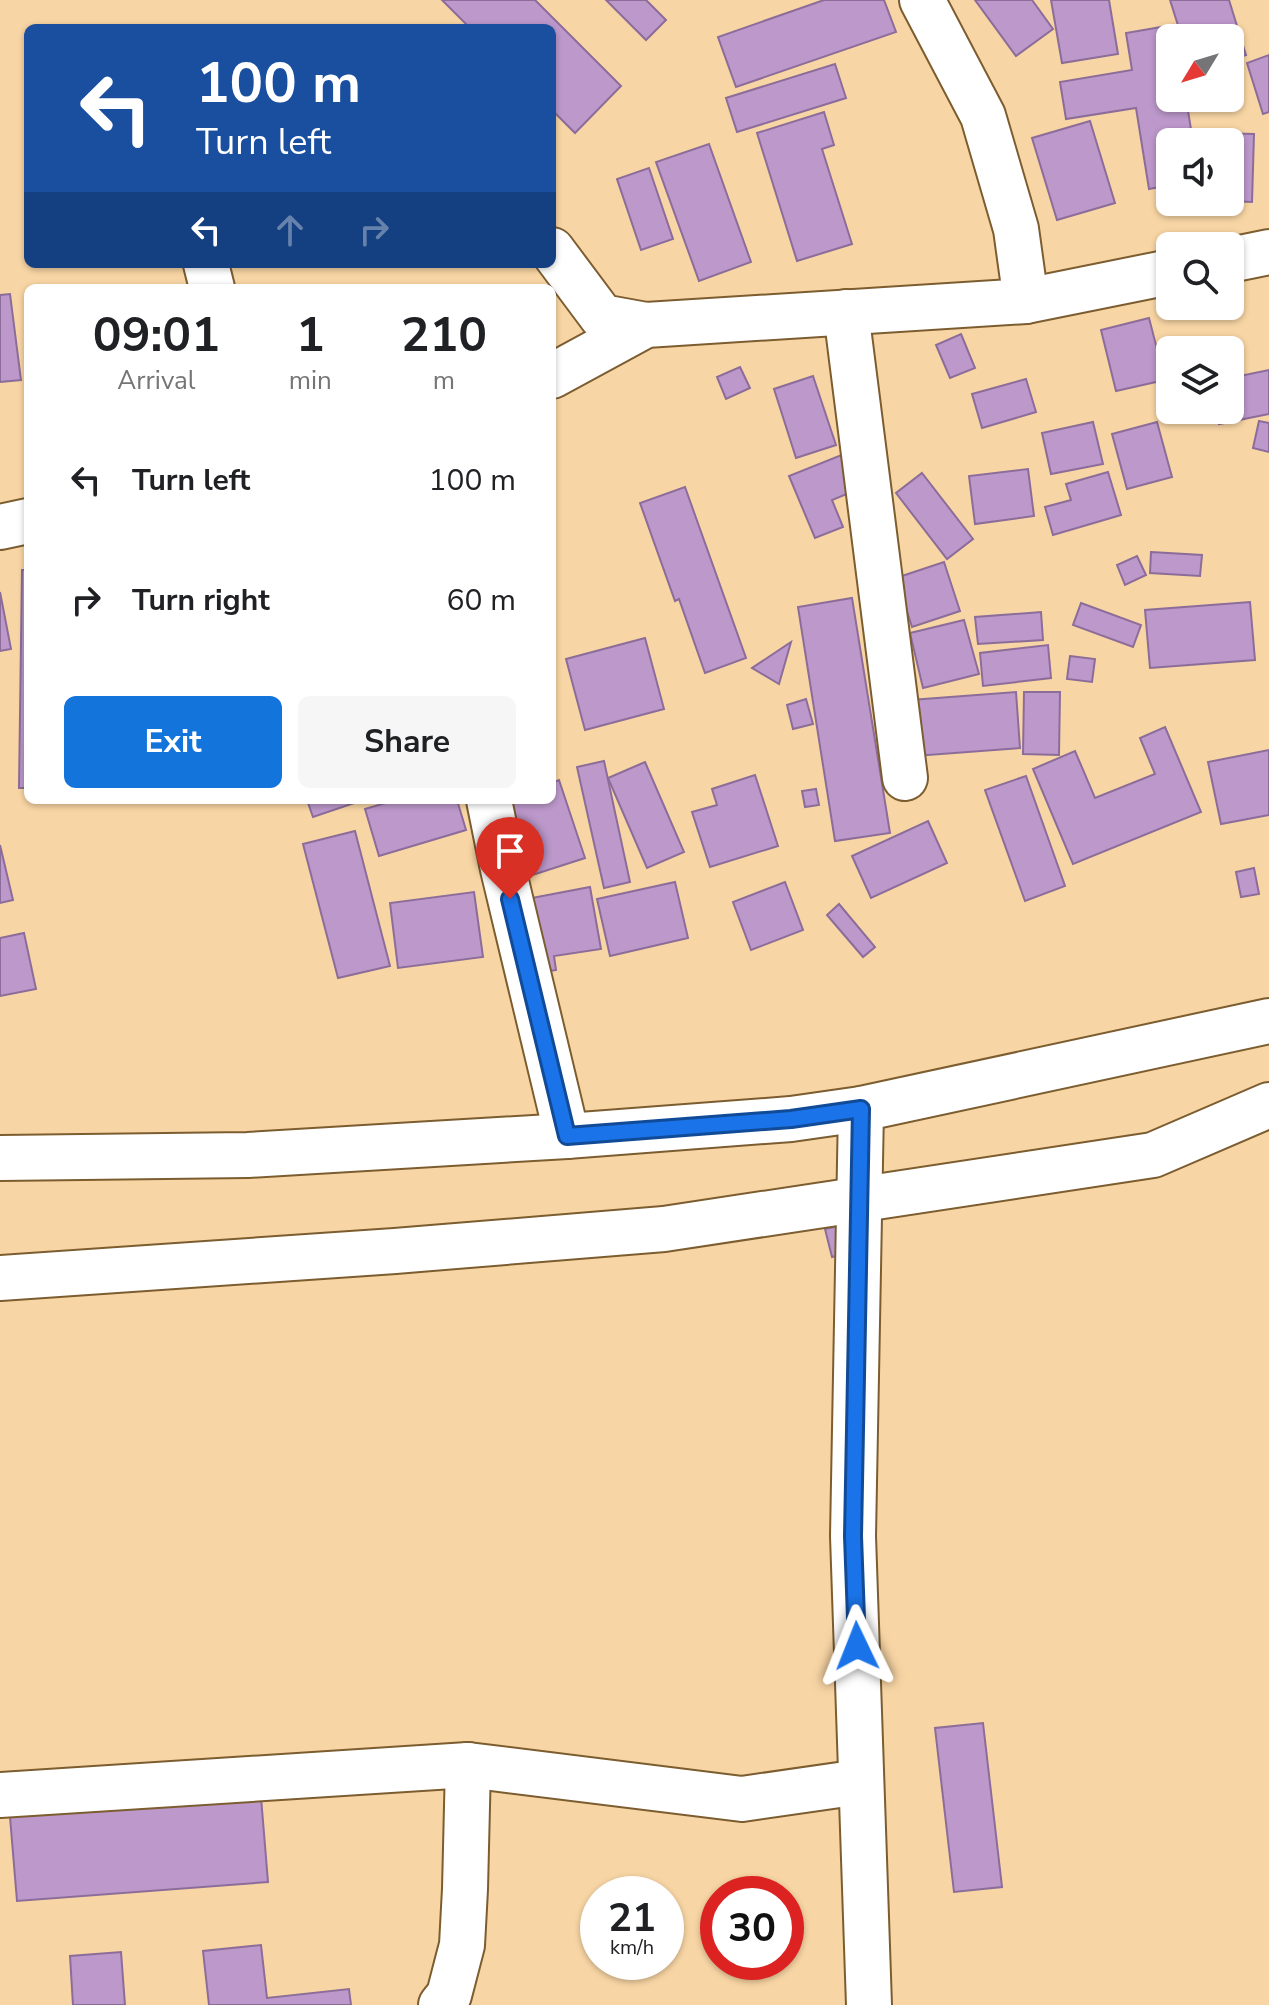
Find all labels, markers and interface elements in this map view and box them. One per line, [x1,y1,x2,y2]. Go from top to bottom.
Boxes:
north arrow [1156,24,1244,112]
map controls [1156,24,1244,424]
text: 100 m [196,45,361,122]
icon: left [64,56,168,160]
text: Turn left [196,118,331,167]
button: sound [1156,128,1244,216]
icon: left [184,208,228,252]
icon: ahead [268,208,312,252]
icon: right [352,208,396,252]
button: search [1156,232,1244,320]
text: 09:01 [93,302,220,368]
text: 1 [296,302,325,368]
text: 210 [401,302,487,368]
button: layers [1156,336,1244,424]
text: Arrival [117,363,196,398]
text: min [289,363,332,398]
text: m [433,363,455,398]
icon: left [64,458,108,502]
text: Turn left [132,460,250,501]
text: 100 m [429,460,516,501]
icon: right [64,578,108,622]
text: Turn right [132,580,270,621]
text: 60 m [447,580,516,621]
button: Exit [64,696,282,788]
button: Share [298,696,516,788]
pin [476,817,544,899]
icon: arrive [488,829,532,873]
position arrow [815,1604,899,1688]
speed limit sign: 30 [700,1876,804,1980]
text: 21 [608,1891,656,1945]
text: km/h [610,1934,654,1961]

